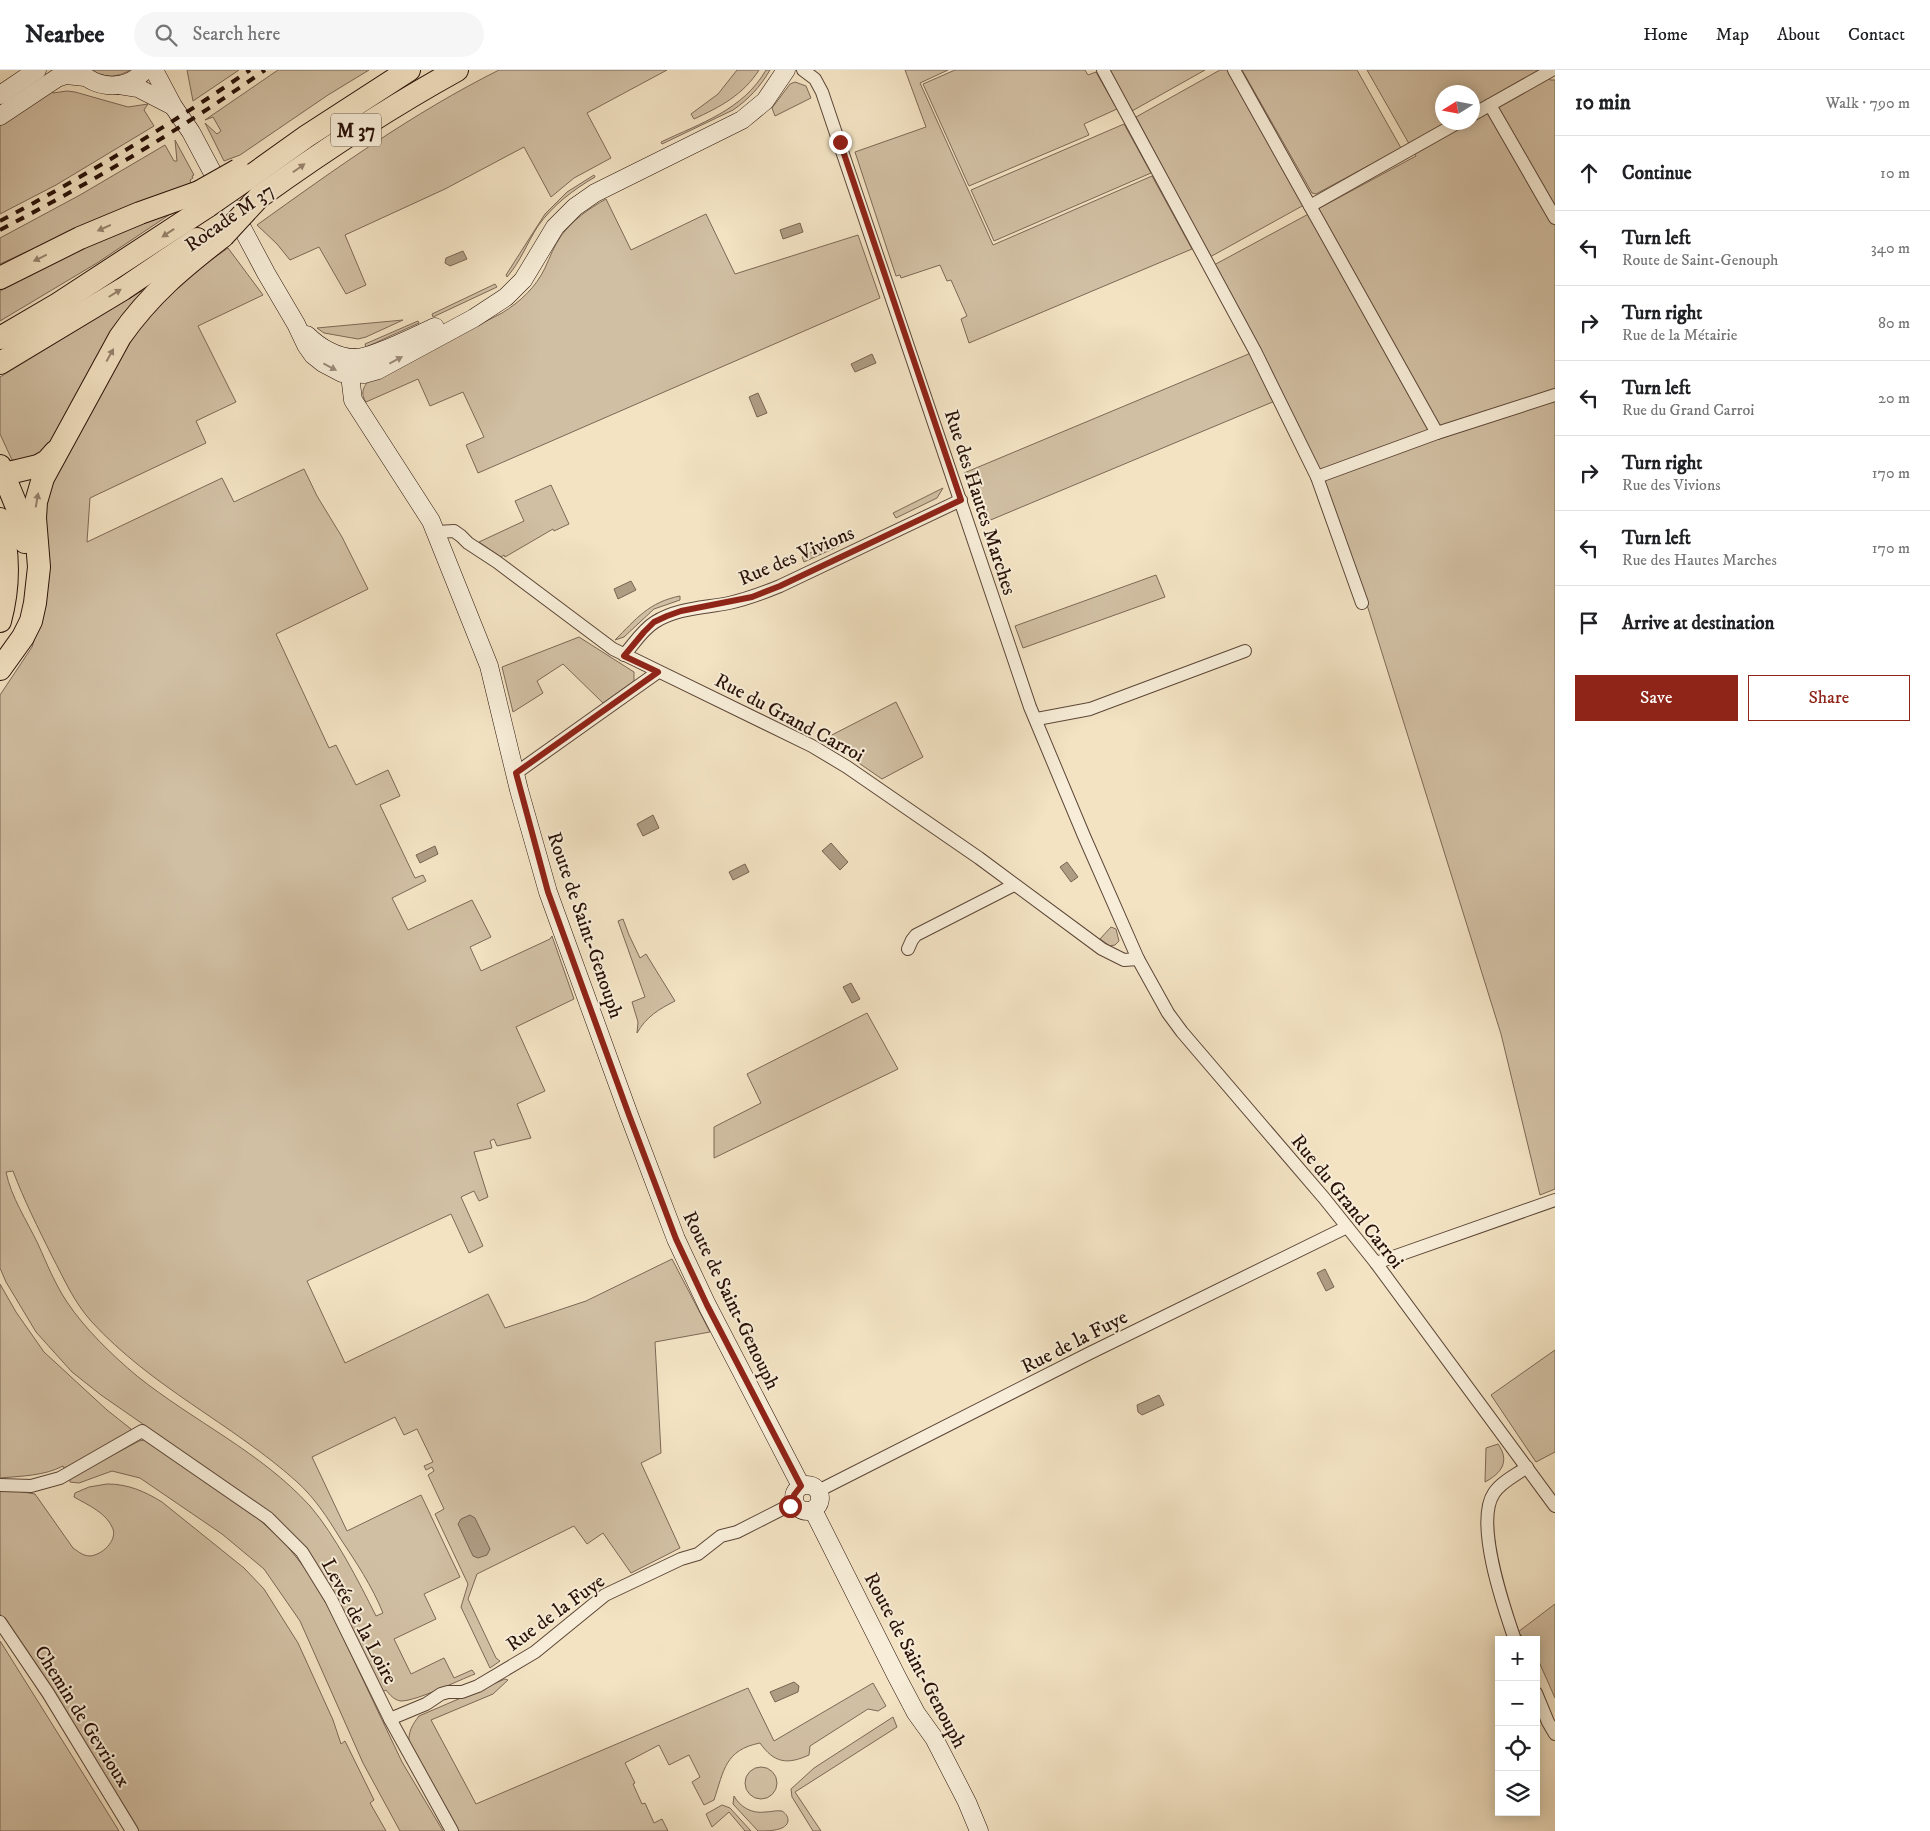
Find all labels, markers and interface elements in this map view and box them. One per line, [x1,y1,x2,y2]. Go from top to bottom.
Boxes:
search box [134,12,484,57]
text: Nearbee [25,20,104,50]
icon: search [152,21,180,49]
text: Search here [192,23,280,46]
text: Home [1643,24,1688,46]
text: Map [1716,24,1749,46]
text: About [1777,24,1820,46]
text: Contact [1848,24,1905,46]
north arrow [1435,85,1480,130]
text: 10 min [1575,90,1631,116]
text: Walk · 790 m [1826,93,1910,113]
road number: M 37 [331,114,381,146]
route end [829,131,852,154]
icon: ahead [1575,159,1603,187]
text: Continue [1622,162,1692,185]
one-way arrow [292,163,306,173]
text: 10 m [1880,163,1910,183]
street label: Rocade M 37 [180,178,279,258]
one-way arrow [97,224,111,232]
text: Turn left [1622,227,1691,250]
one-way arrow [161,228,174,238]
icon: left [1575,234,1603,262]
text: 340 m [1871,238,1910,258]
text: Route de Saint-Genouph [1622,250,1778,270]
one-way arrow [33,254,47,262]
one-way arrow [109,289,122,298]
text: Turn right [1622,302,1702,325]
icon: right [1575,309,1603,337]
text: 80 m [1878,313,1910,333]
text: Rue de la Métairie [1622,325,1737,345]
one-way arrow [106,348,114,362]
one-way arrow [389,356,403,364]
one-way arrow [323,363,338,371]
text: Turn left [1622,377,1691,400]
icon: left [1575,384,1603,412]
text: 20 m [1878,388,1910,408]
text: Rue du Grand Carroi [1622,400,1754,420]
street label: Rue des Hautes Marches [938,407,1021,599]
text: Turn right [1622,452,1702,475]
icon: right [1575,459,1603,487]
text: 170 m [1872,463,1910,483]
text: Rue des Vivions [1622,475,1721,495]
one-way arrow [34,491,42,507]
street label: Rue des Vivions [735,521,858,592]
text: Turn left [1622,527,1691,550]
icon: left [1575,534,1603,562]
text: 170 m [1872,538,1910,558]
text: Rue des Hautes Marches [1622,550,1777,570]
icon: arrive [1575,609,1603,637]
text: Arrive at destination [1622,612,1774,635]
street label: Rue du Grand Carroi [710,668,868,768]
button: Save [1575,675,1738,721]
button: Share [1748,675,1910,721]
street label: Route de Saint-Genouph [541,829,628,1023]
street label: Rue du Grand Carroi [1285,1130,1409,1274]
street label: Route de Saint-Genouph [677,1207,785,1394]
street label: Rue de la Fuye [1017,1305,1132,1380]
route start [779,1495,802,1518]
street label: Levée de la Loire [315,1555,402,1689]
street label: Route de Saint-Genouph [858,1568,972,1753]
street label: Rue de la Fuye [502,1569,610,1657]
map controls [1495,1636,1540,1816]
button: + [1495,1636,1540,1681]
street label: Chemin de Gevrioux [28,1641,135,1792]
button: − [1495,1681,1540,1726]
button: locate [1495,1726,1540,1771]
button: layers [1495,1771,1540,1816]

